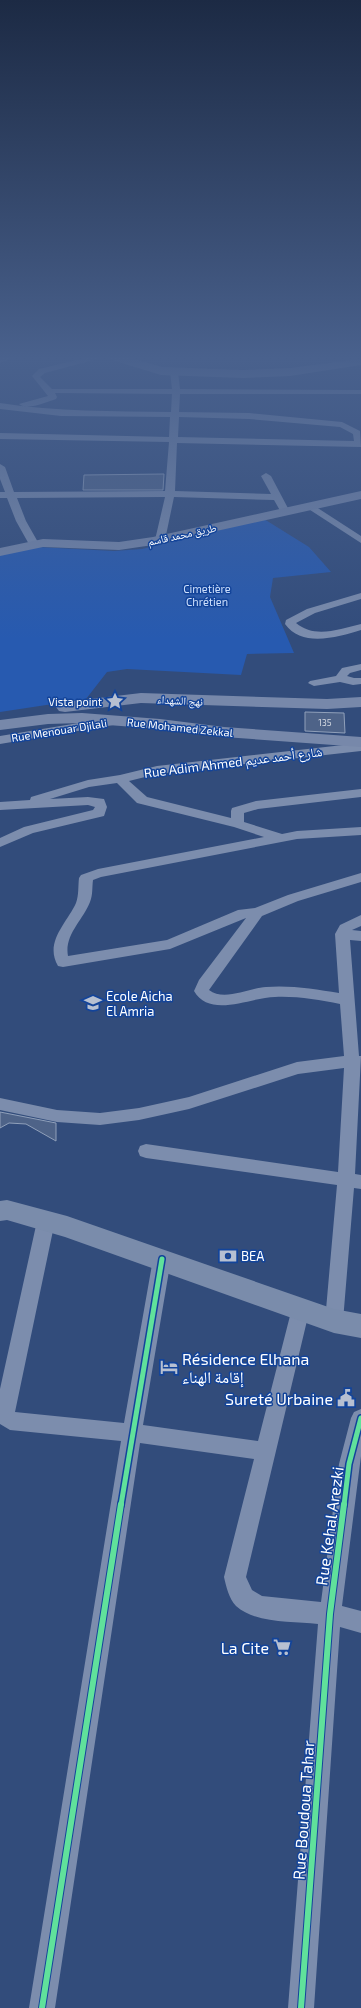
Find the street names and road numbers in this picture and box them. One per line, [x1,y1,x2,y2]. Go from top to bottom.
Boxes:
street label: طريق محمد قاسم [146,520,218,550]
street label: نهج الشهداء [157,692,203,709]
street label: Rue Mohamed Zekkal [126,715,234,739]
street label: Rue Menouar Djilali [10,716,108,745]
street label: Rue Adim Ahmed شارع أحمد عديم [143,743,323,783]
street label: Rue Kehal Arezki [311,1465,347,1587]
street label: Rue Boudoua Tahar [289,1739,317,1880]

